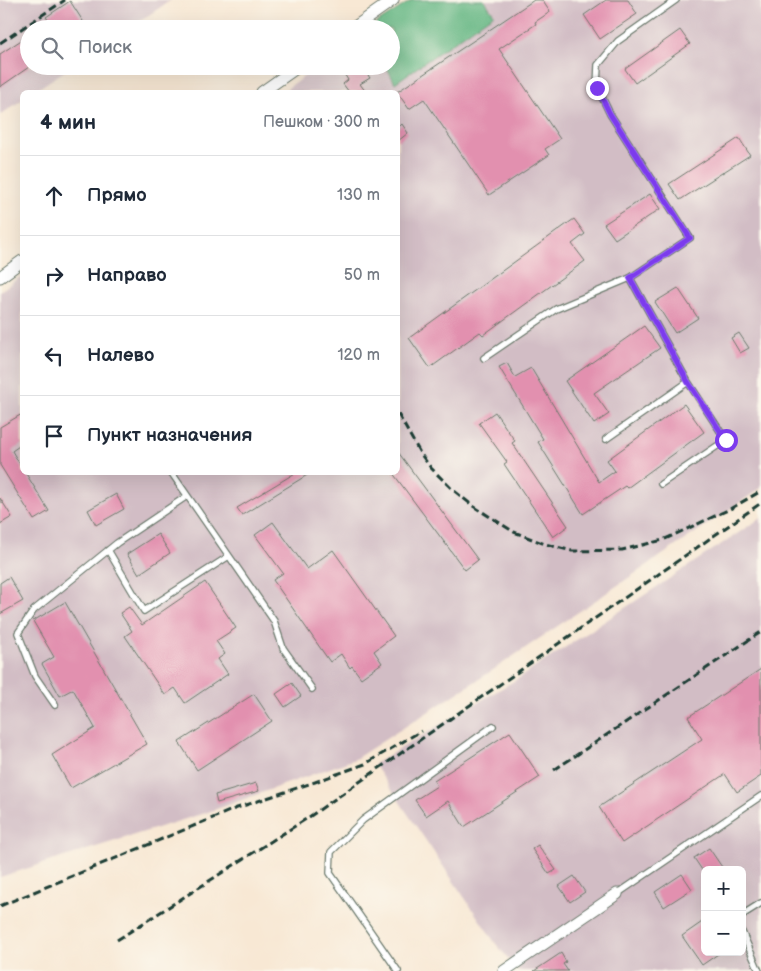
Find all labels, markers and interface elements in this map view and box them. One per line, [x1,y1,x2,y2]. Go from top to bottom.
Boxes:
search box [20,20,400,75]
icon: search [38,34,66,62]
text: Поиск [78,36,132,59]
route end [586,77,609,100]
text: 4 мин [40,110,96,135]
text: Пешком · 300 m [263,113,380,132]
icon: ahead [40,182,68,210]
text: Прямо [87,184,147,207]
text: 130 m [337,186,380,205]
icon: right [40,262,68,290]
text: Направо [87,264,167,287]
text: 50 m [344,266,380,285]
icon: left [40,342,68,370]
text: Налево [87,344,154,367]
text: 120 m [337,346,380,365]
icon: arrive [40,422,68,450]
text: Пункт назначения [87,424,252,447]
route start [715,429,738,452]
map controls [701,866,746,956]
button: + [701,866,746,911]
button: − [701,911,746,956]

